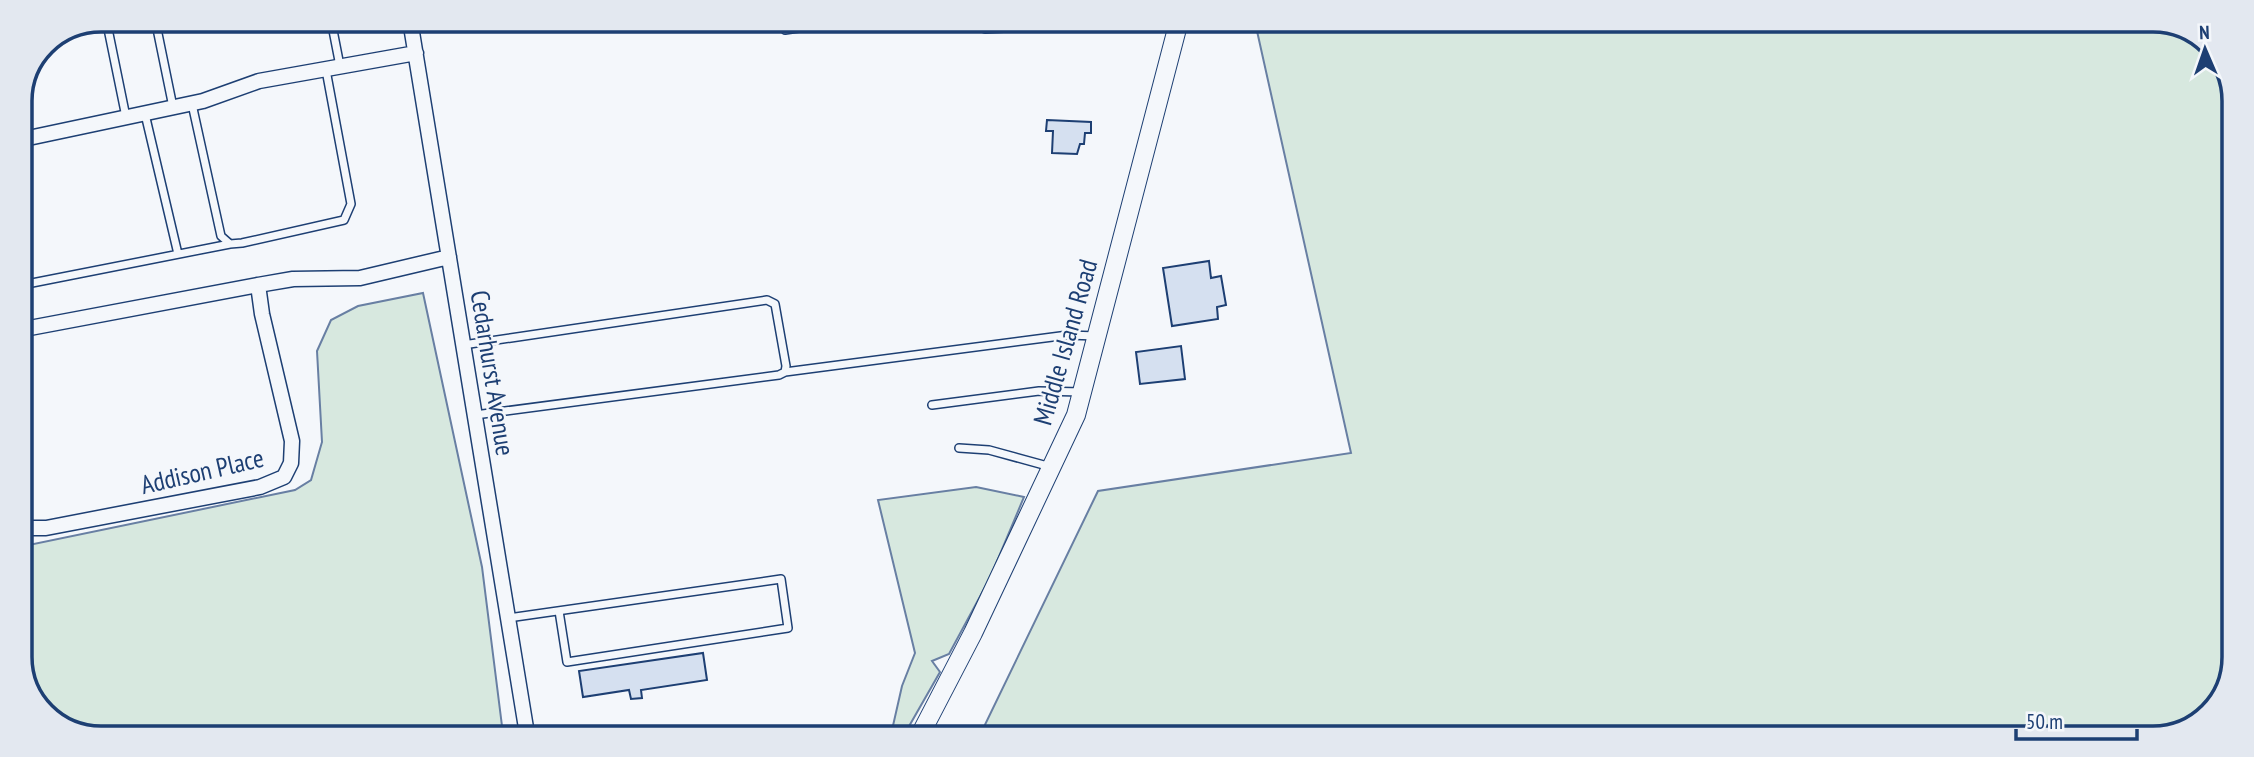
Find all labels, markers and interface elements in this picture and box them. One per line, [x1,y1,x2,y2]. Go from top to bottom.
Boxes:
north arrow [2170,14,2240,84]
text: N [2199,20,2210,44]
street label: Middle Island Road [1026,255,1104,429]
street label: Cedarhurst Avenue [464,288,522,458]
street label: Addison Place [137,441,267,501]
scale bar [2016,698,2137,742]
text: 50 m [2026,708,2063,735]

